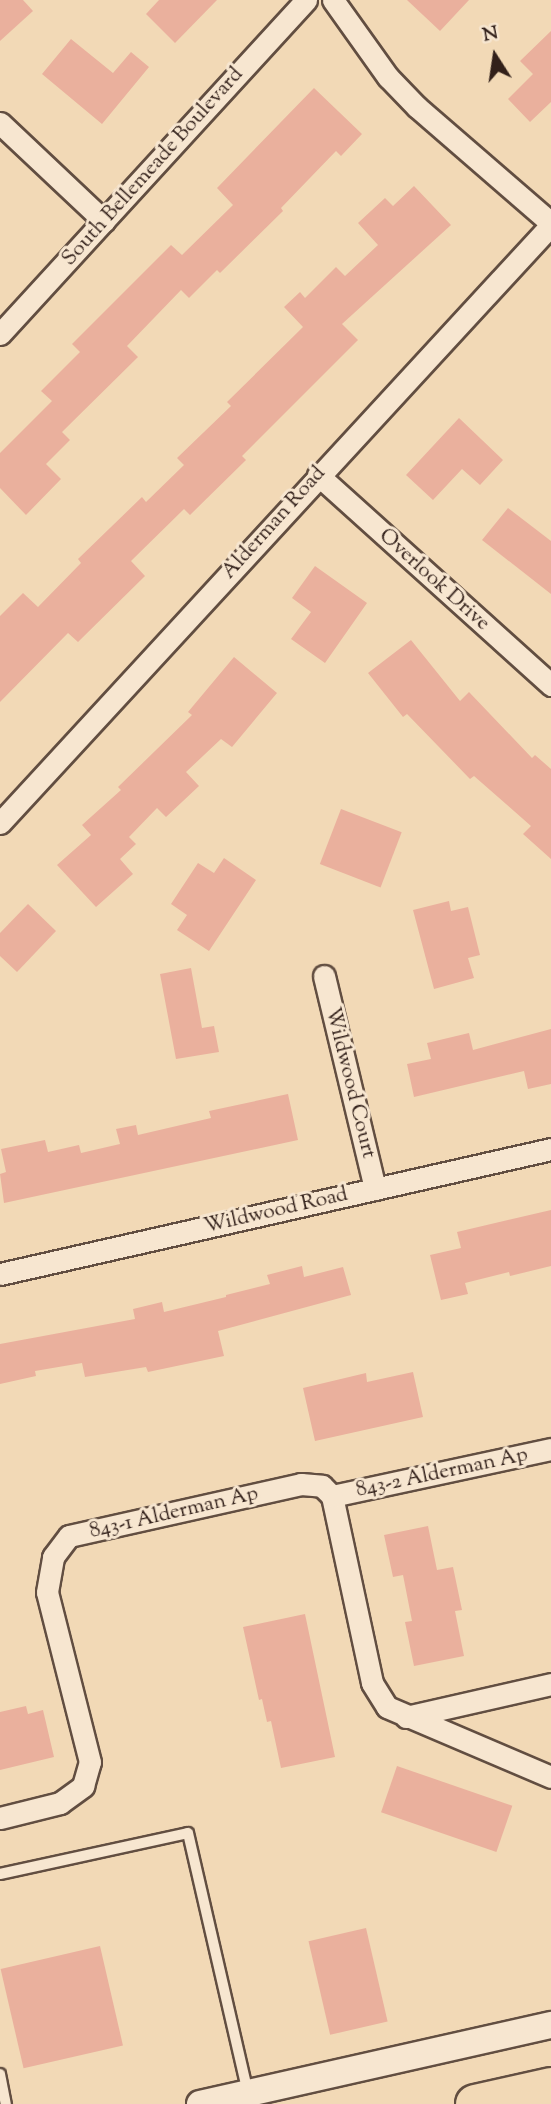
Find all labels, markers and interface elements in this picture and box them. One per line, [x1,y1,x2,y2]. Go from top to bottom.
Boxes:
text: N [480,20,501,50]
north arrow [460,21,530,91]
street label: South Bellemeade Boulevard [57,62,249,272]
street label: Alderman Road [217,461,331,585]
street label: Overlook Drive [373,524,495,636]
street label: Wildwood Court [319,1005,381,1161]
street label: Wildwood Road [202,1182,350,1240]
street label: 843-2 Alderman Ap [354,1442,530,1504]
street label: 843-1 Alderman Ap [87,1481,261,1545]

